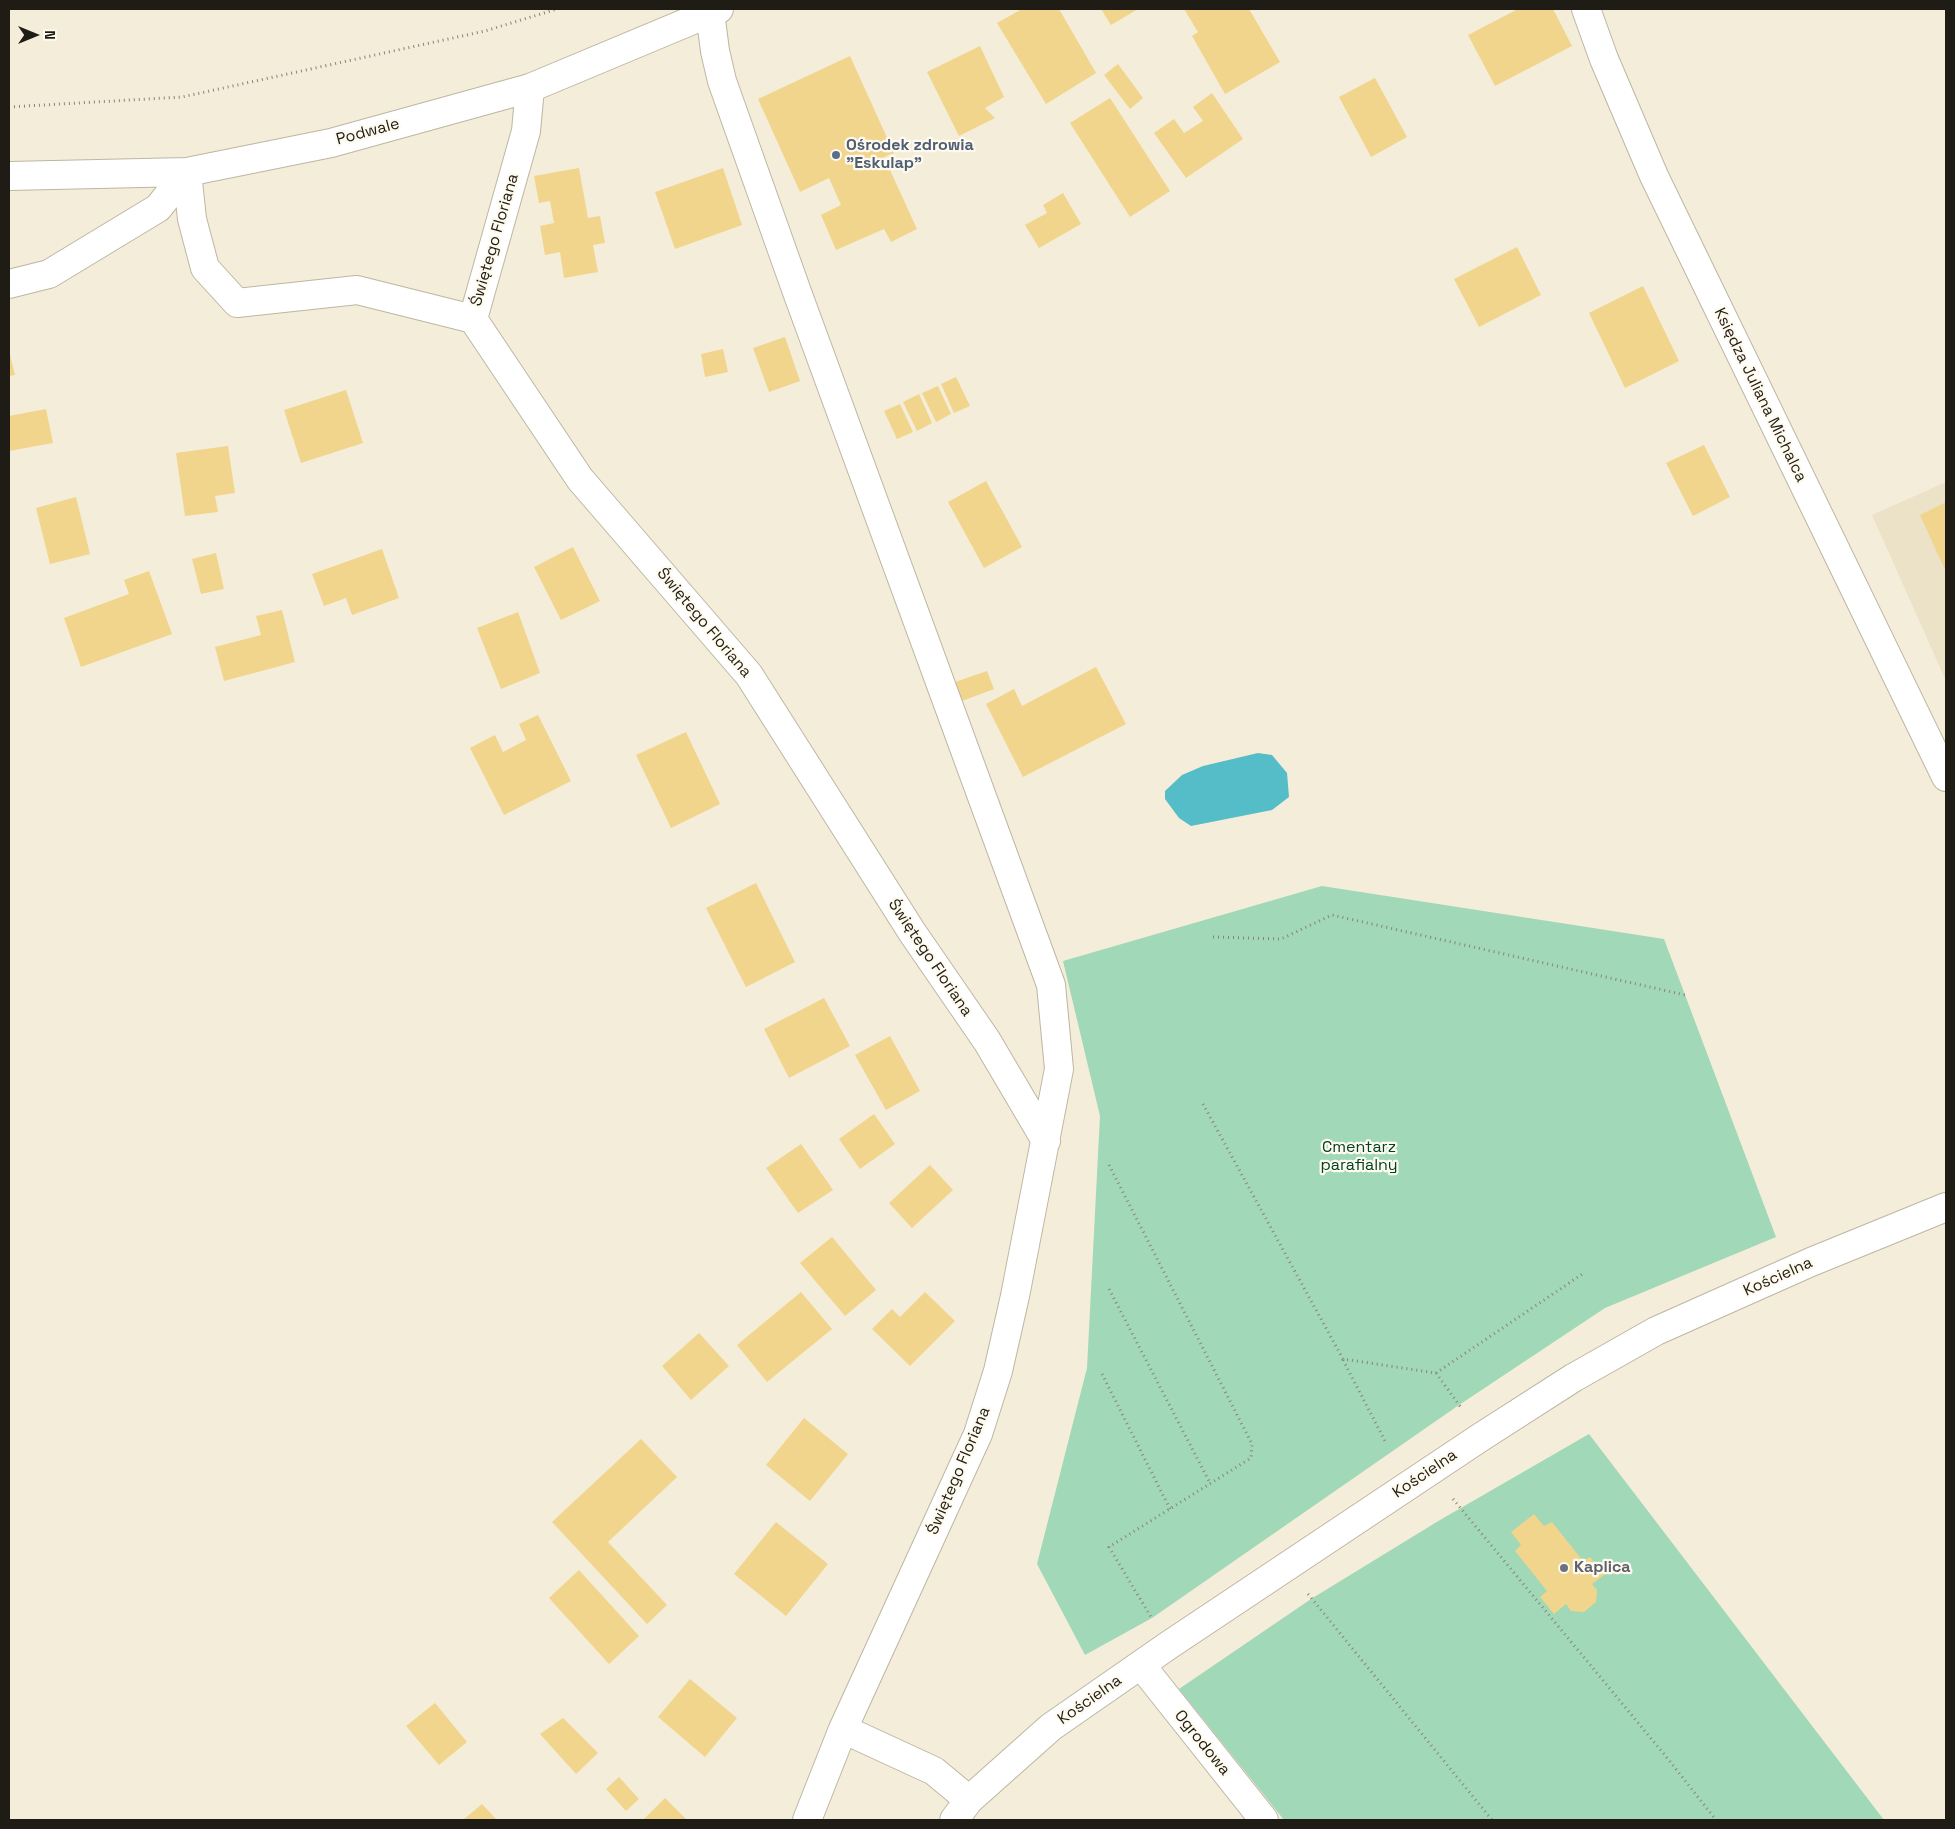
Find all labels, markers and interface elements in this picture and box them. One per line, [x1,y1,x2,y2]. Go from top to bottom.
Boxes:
north arrow [10,10,60,60]
text: N [41,30,59,40]
street label: Podwale [334,114,402,150]
place label: Ośrodek zdrowia "Eskulap" [846,136,974,174]
marker: Ośrodek zdrowia "Eskulap" [830,149,842,161]
street label: Świętego Floriana [467,171,523,309]
street label: Księdza Juliana Michalca [1709,305,1811,485]
street label: Świętego Floriana [653,564,755,682]
street label: Świętego Floriana [884,896,976,1020]
park label: Cmentarz parafialny [1320,1138,1398,1176]
street label: Kościelna [1740,1253,1816,1301]
street label: Świętego Floriana [923,1404,995,1538]
street label: Kościelna [1389,1445,1461,1503]
place label: Kaplica [1574,1558,1631,1578]
marker: Kaplica [1558,1562,1570,1574]
street label: Kościelna [1054,1671,1126,1729]
street label: Ogrodowa [1170,1706,1234,1780]

